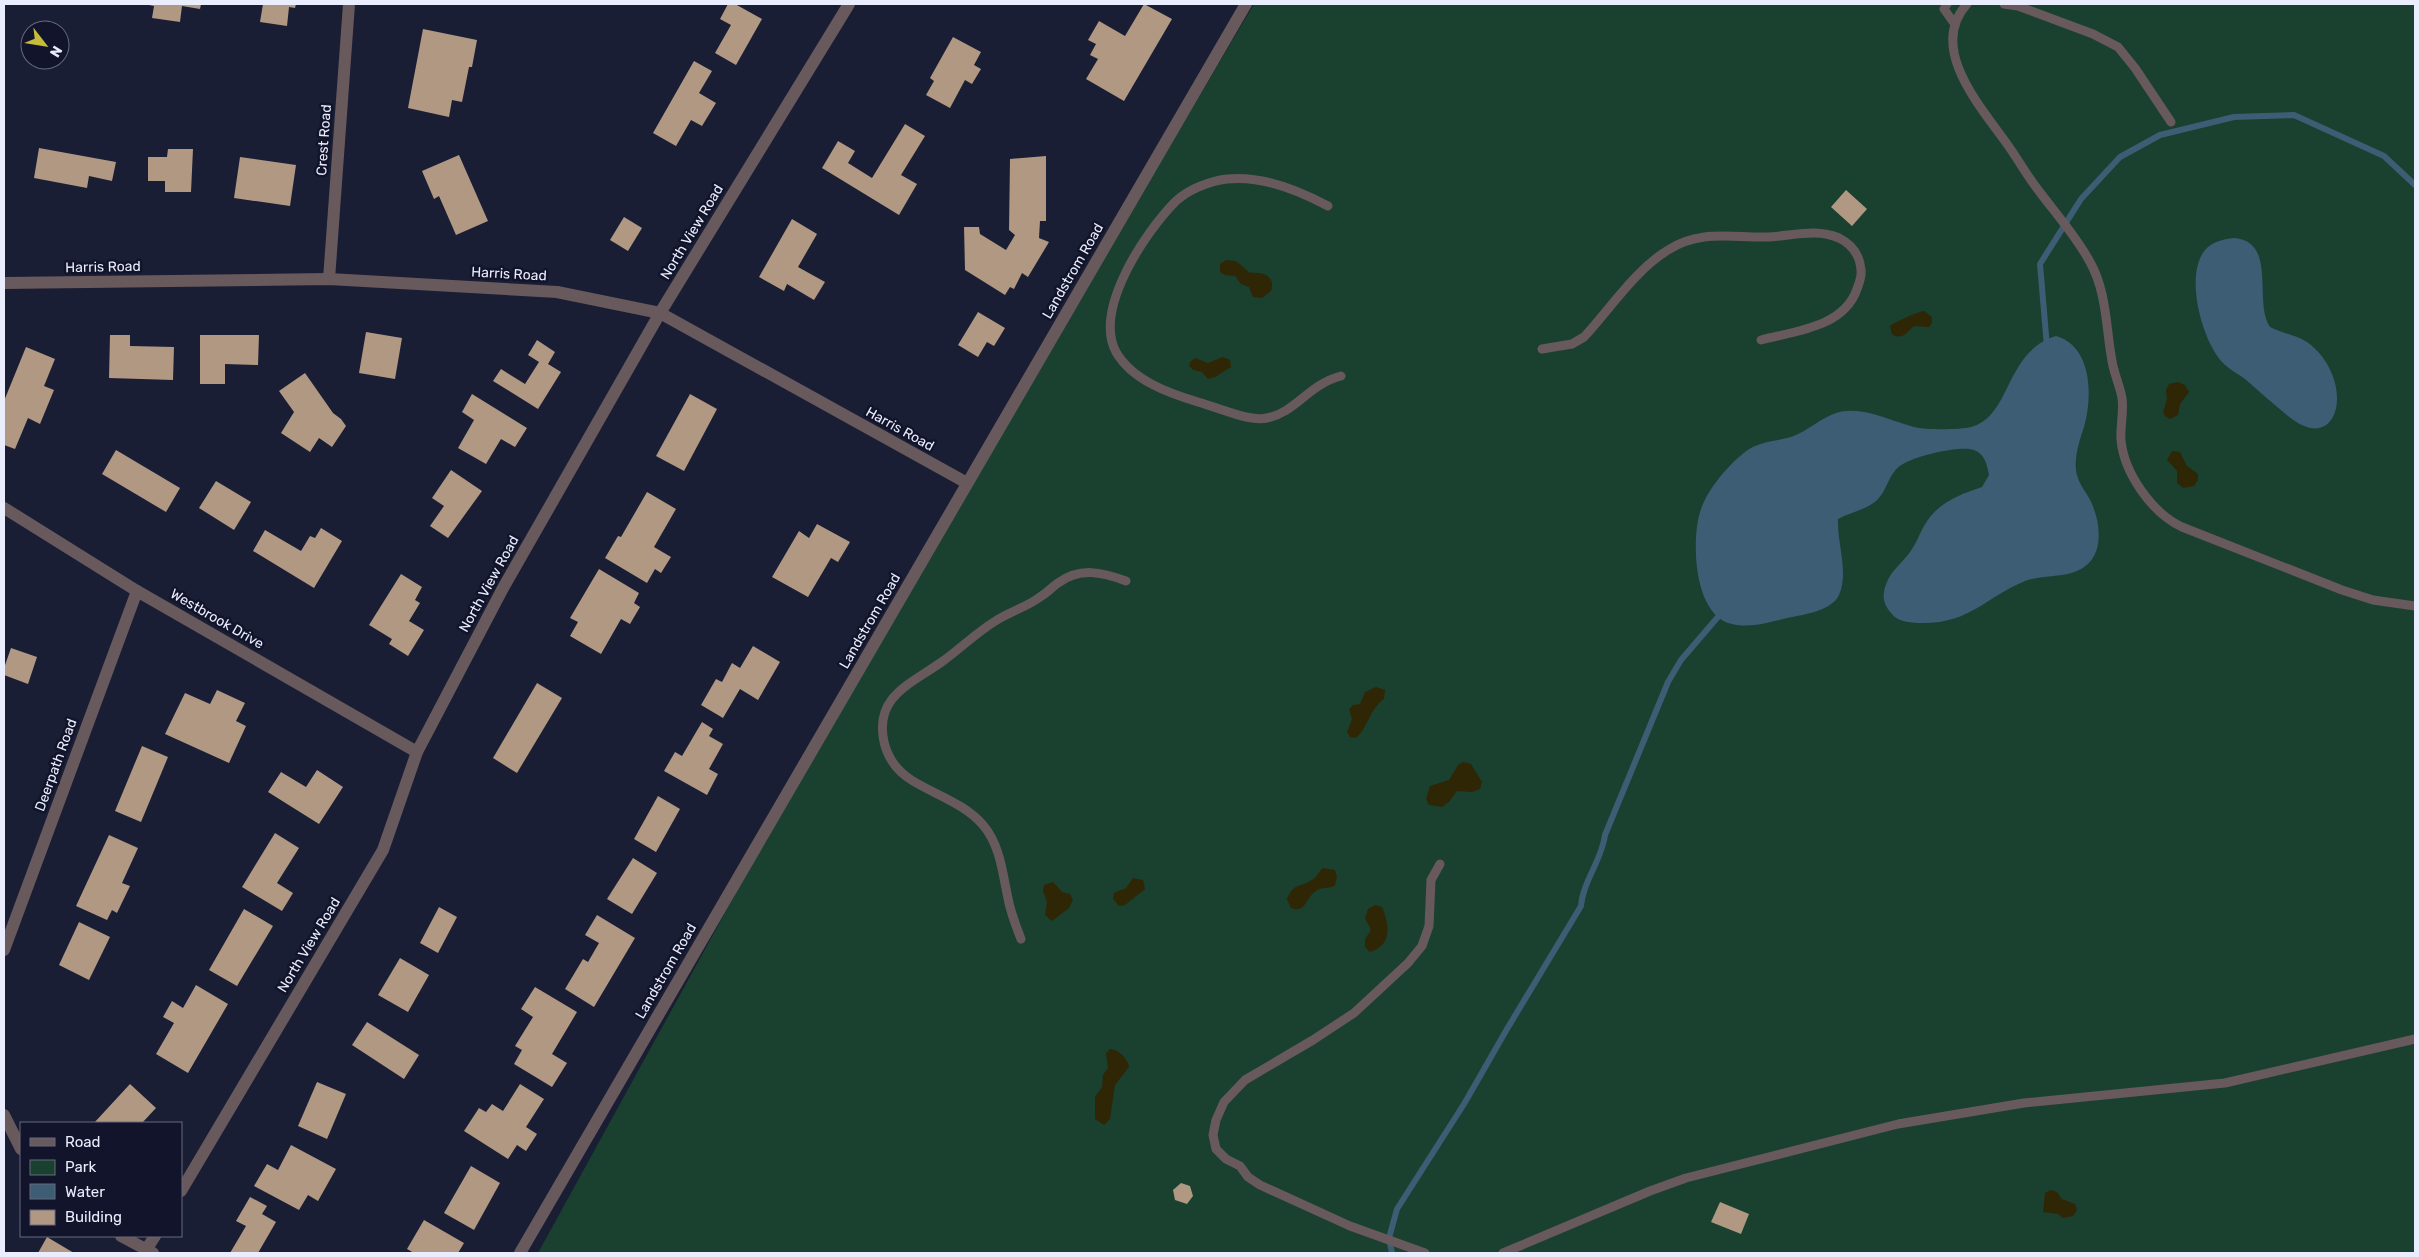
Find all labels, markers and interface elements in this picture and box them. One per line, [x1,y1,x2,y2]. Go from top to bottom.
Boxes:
north arrow [20,20,70,70]
text: N [46,43,66,60]
street label: Crest Road [313,104,335,176]
street label: North View Road [657,181,727,283]
street label: Landstrom Road [1039,220,1107,322]
street label: Harris Road [65,258,141,276]
street label: Harris Road [471,264,547,284]
street label: Harris Road [863,403,937,455]
street label: North View Road [455,533,523,635]
street label: Landstrom Road [836,570,904,672]
street label: Westbrook Drive [167,585,267,653]
street label: Deerpath Road [31,716,81,814]
street label: North View Road [274,894,344,996]
street label: Landstrom Road [632,920,700,1022]
legend [20,1122,182,1237]
text: Road [65,1133,101,1151]
text: Park [65,1158,96,1176]
text: Water [65,1183,105,1201]
text: Building [65,1208,122,1226]

